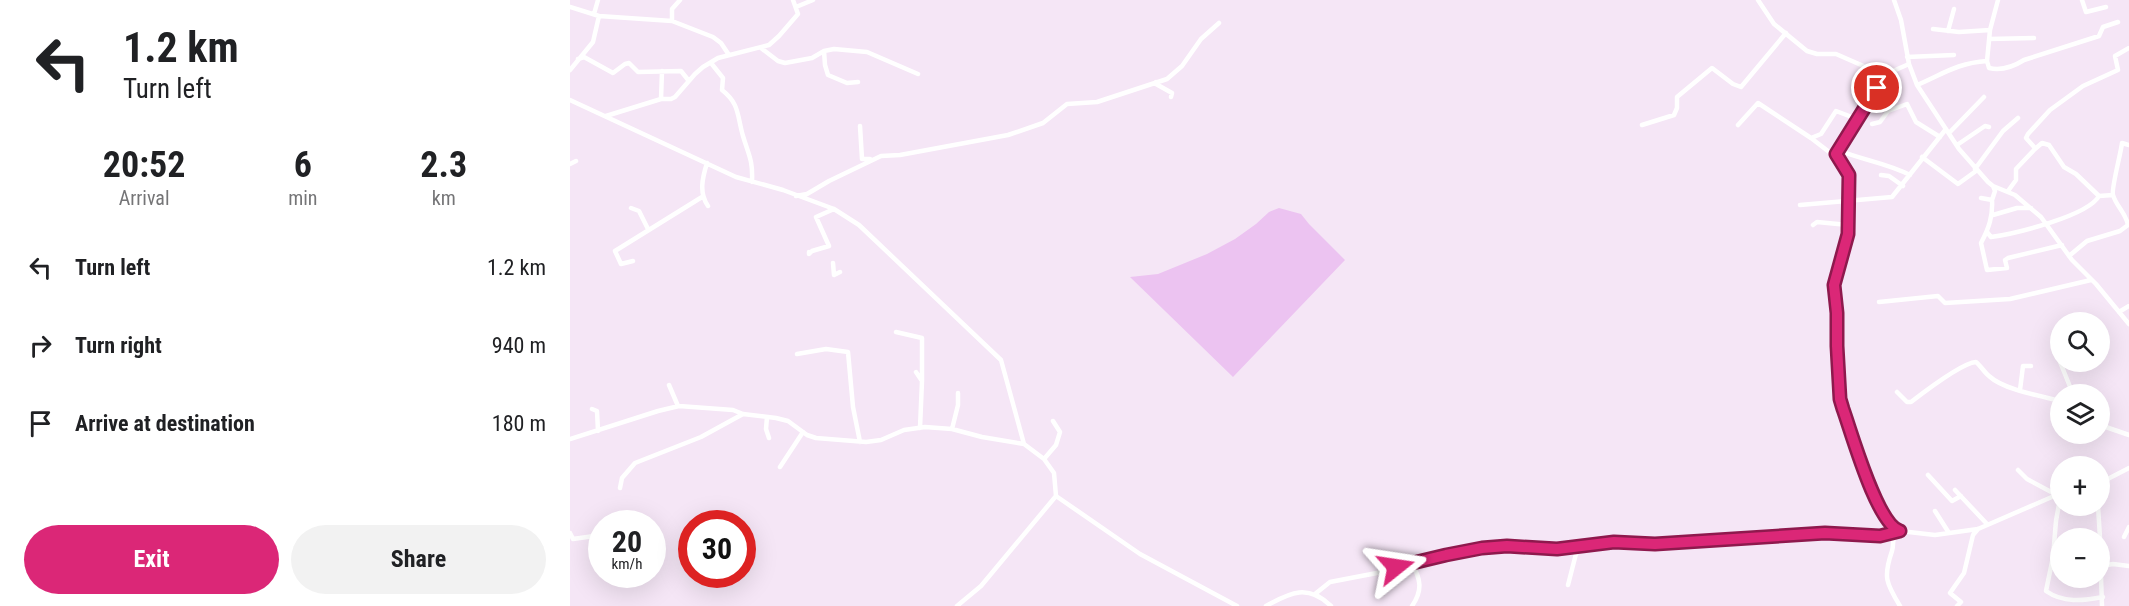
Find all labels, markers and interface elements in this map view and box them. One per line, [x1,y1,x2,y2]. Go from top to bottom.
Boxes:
text: 1.2 km [123,23,239,72]
icon: left [24,24,102,102]
pin [1851,62,1902,113]
icon: arrive [1860,71,1893,104]
text: Turn left [123,73,212,105]
text: 20:52 [103,144,185,186]
text: 6 [294,144,312,186]
text: 2.3 [420,144,467,186]
text: Arrival [119,186,170,210]
text: min [288,186,318,210]
text: km [432,186,456,210]
icon: left [24,251,57,284]
text: Turn left [75,255,150,280]
text: 1.2 km [487,255,546,280]
map controls [2050,312,2110,588]
button: search [2050,312,2110,372]
icon: right [24,329,57,362]
text: Turn right [75,333,162,358]
text: 940 m [492,333,546,358]
button: layers [2050,384,2110,444]
icon: arrive [24,407,57,440]
text: Arrive at destination [75,411,255,436]
text: 180 m [492,411,546,436]
button: + [2050,456,2110,516]
speed limit sign: 30 [678,510,756,588]
text: 20 [612,524,642,559]
button: Exit [24,525,279,594]
button: Share [291,525,546,594]
button: − [2050,528,2110,588]
position arrow [1364,535,1428,599]
text: km/h [612,555,642,573]

